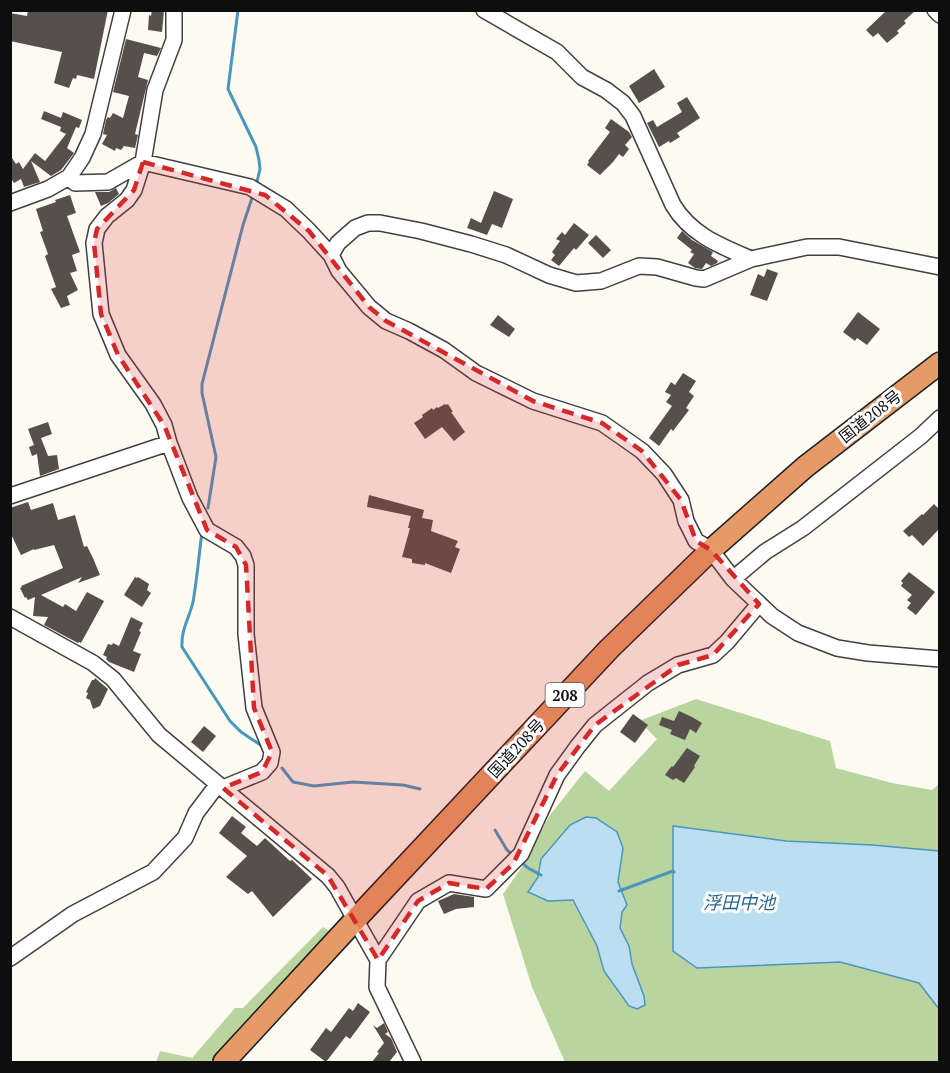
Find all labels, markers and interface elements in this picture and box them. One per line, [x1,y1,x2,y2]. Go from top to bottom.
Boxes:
street label: 国道208号 [834,385,906,447]
road number: 208 [546,683,584,707]
street label: 国道208号 [483,714,549,782]
water label: 浮田中池 [703,890,777,914]

